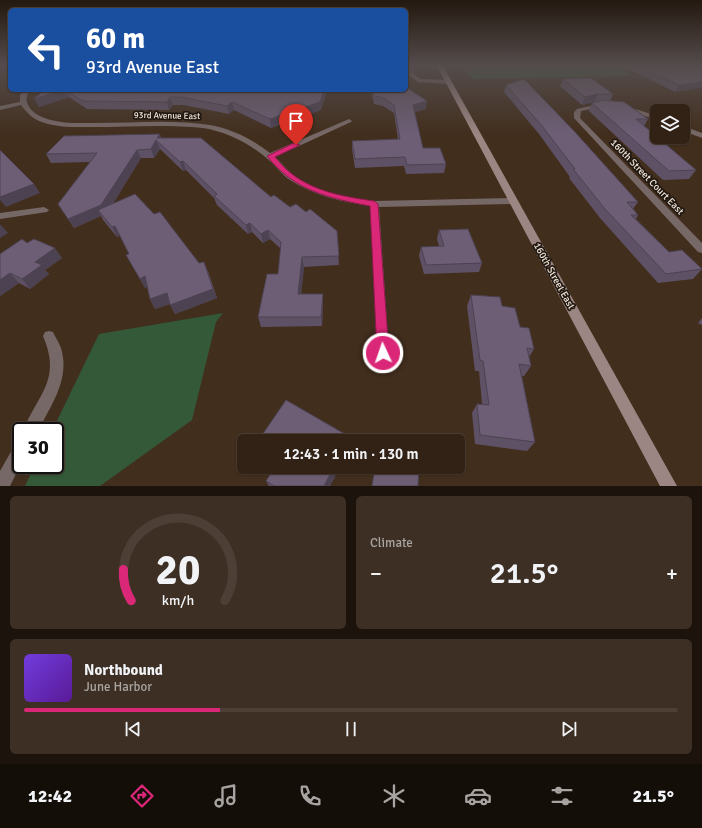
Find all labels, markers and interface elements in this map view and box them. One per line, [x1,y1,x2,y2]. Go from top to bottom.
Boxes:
text: 60 m [86,22,145,56]
icon: left [20,24,72,76]
text: 93rd Avenue East [86,56,219,78]
pin [279,104,313,145]
map controls [650,104,690,144]
button: layers [650,104,690,144]
street label: 93rd Avenue East [134,110,200,122]
icon: arrive [285,110,307,132]
street label: 160th Street Court East [608,137,687,218]
street label: 160th Street East [531,241,577,312]
position arrow [362,332,404,374]
speed limit sign: 30 [12,422,64,474]
text: 12:43 · 1 min · 130 m [284,445,418,463]
text: Climate [370,535,413,551]
text: 20 [156,544,200,595]
text: 21.5° [490,555,558,592]
text: − [370,560,382,587]
text: + [666,560,678,587]
text: km/h [162,591,194,608]
text: Northbound [84,661,163,679]
text: June Harbor [84,679,152,695]
icon: previous [122,718,144,740]
icon: pause [340,718,362,740]
icon: next [558,718,580,740]
icon: directions [128,782,156,810]
icon: music [212,782,240,810]
icon: phone [296,782,324,810]
icon: climate [380,782,408,810]
icon: car [464,782,492,810]
icon: filters [548,782,576,810]
text: 12:42 [28,785,72,807]
text: 21.5° [632,785,674,807]

